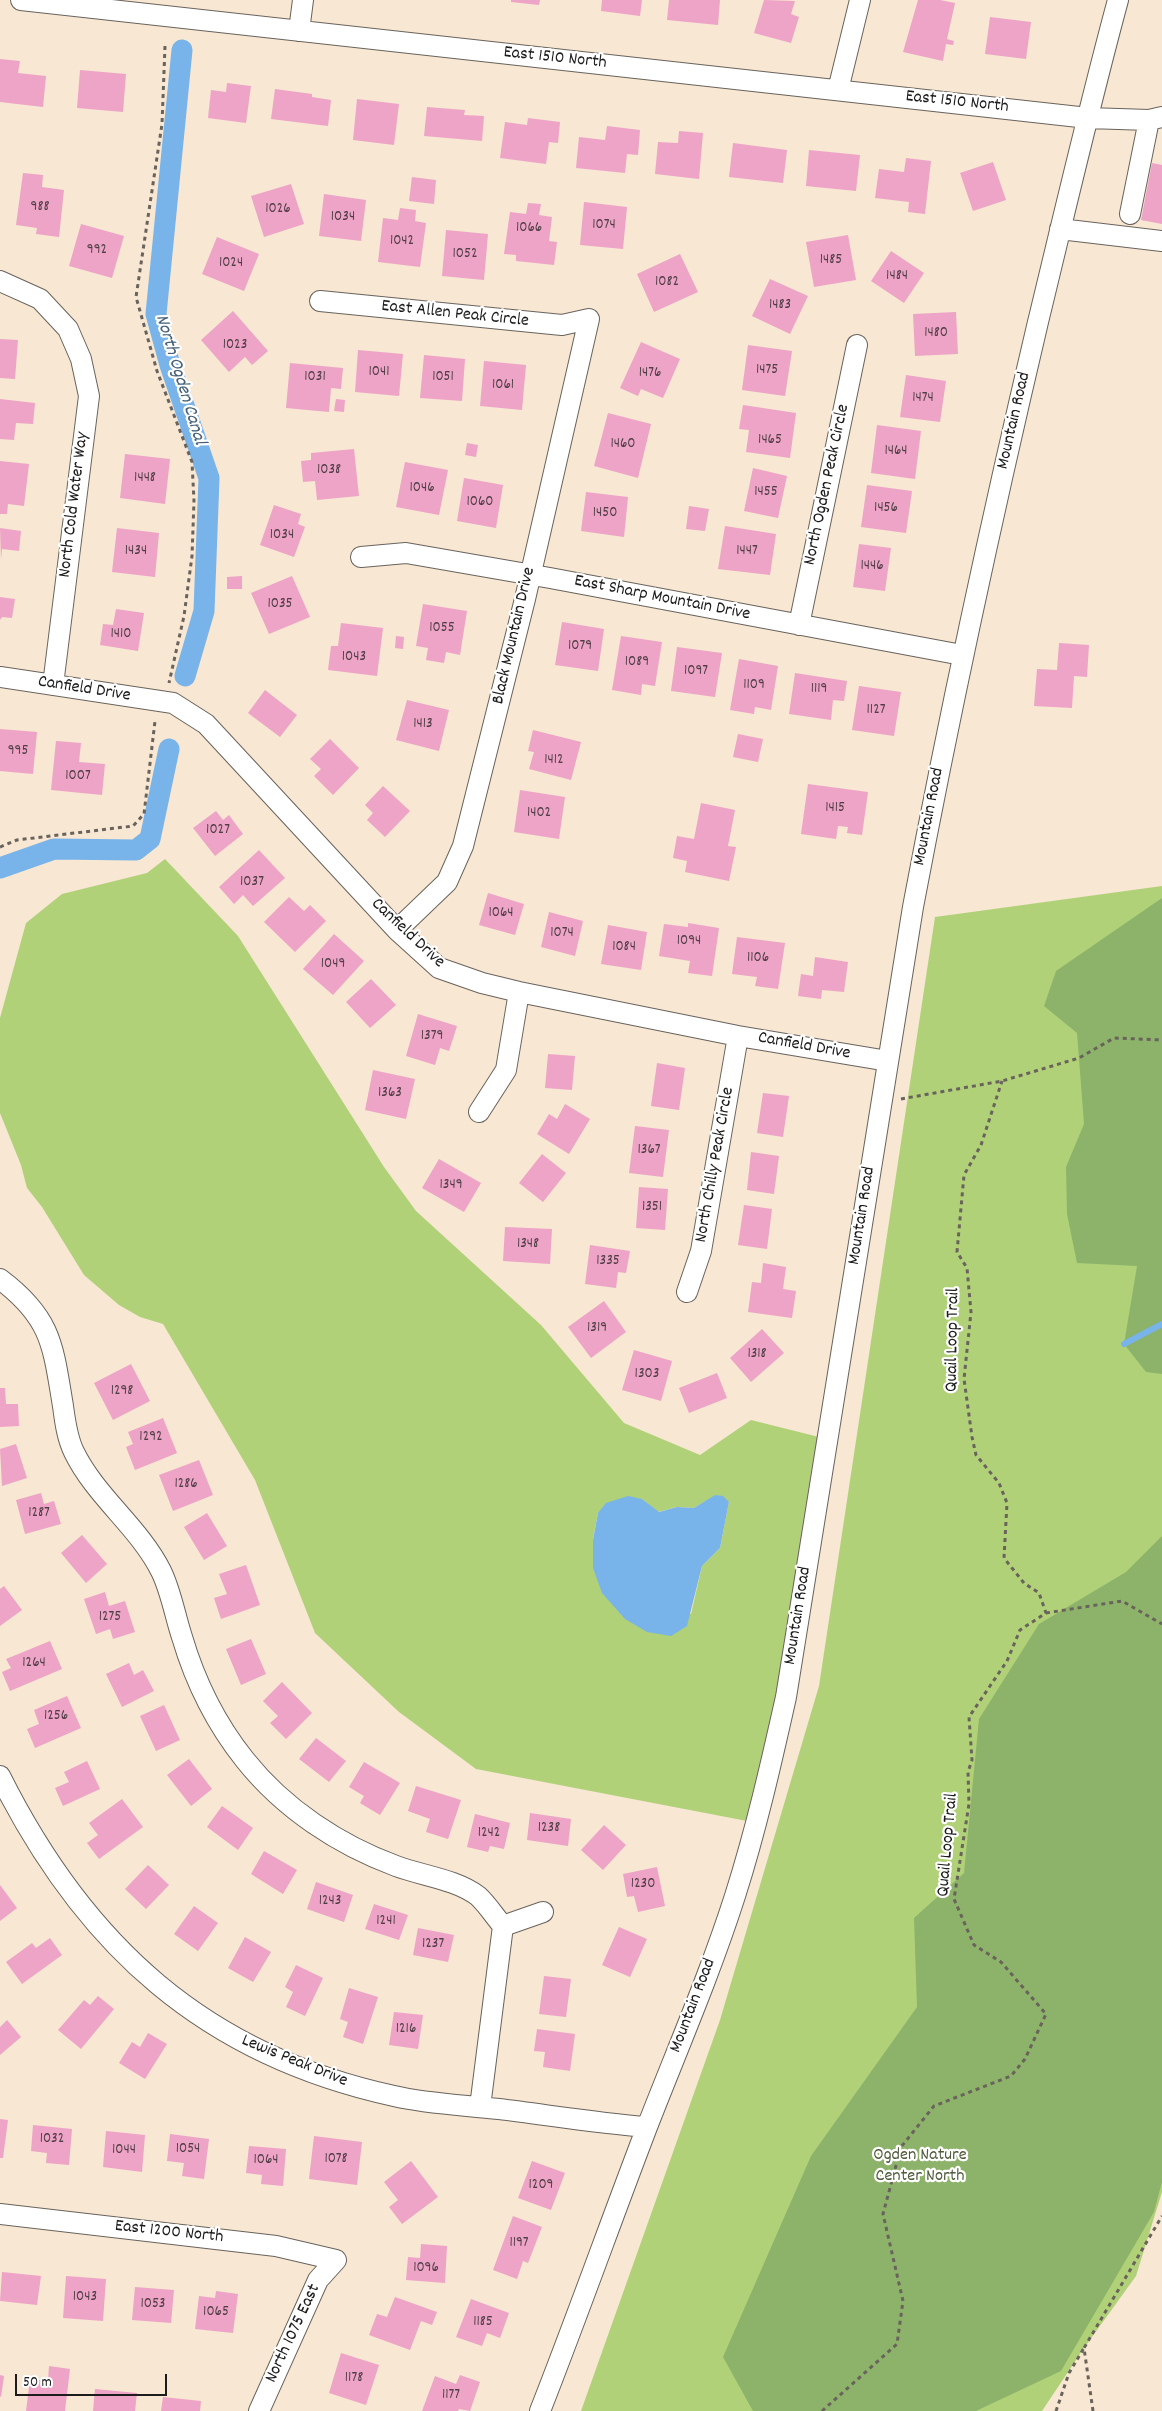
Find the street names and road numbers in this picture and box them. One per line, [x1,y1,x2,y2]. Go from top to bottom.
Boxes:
street label: East 1510 North [502,43,608,75]
street label: East 1510 North [904,87,1010,119]
street label: East Allen Peak Circle [380,297,530,333]
street label: Mountain Road [993,370,1037,472]
street label: North Ogden Peak Circle [800,403,856,567]
street label: North Cold Water Way [55,431,95,579]
street label: Black Mountain Drive [489,565,541,707]
street label: East Sharp Mountain Drive [572,571,752,627]
street label: Canfield Drive [36,672,132,708]
street label: Mountain Road [910,766,950,868]
street label: Canfield Drive [365,894,449,974]
street label: Canfield Drive [756,1028,852,1066]
street label: North Chilly Peak Circle [692,1086,740,1244]
street label: Mountain Road [845,1165,881,1267]
street label: Quail Loop Trail [942,1288,966,1392]
street label: Mountain Road [781,1565,817,1667]
street label: Quail Loop Trail [934,1792,964,1898]
street label: Mountain Road [666,1956,722,2056]
street label: Lewis Peak Drive [238,2031,350,2093]
street label: East 1200 North [114,2217,224,2249]
street label: North 1075 East [262,2281,326,2387]

